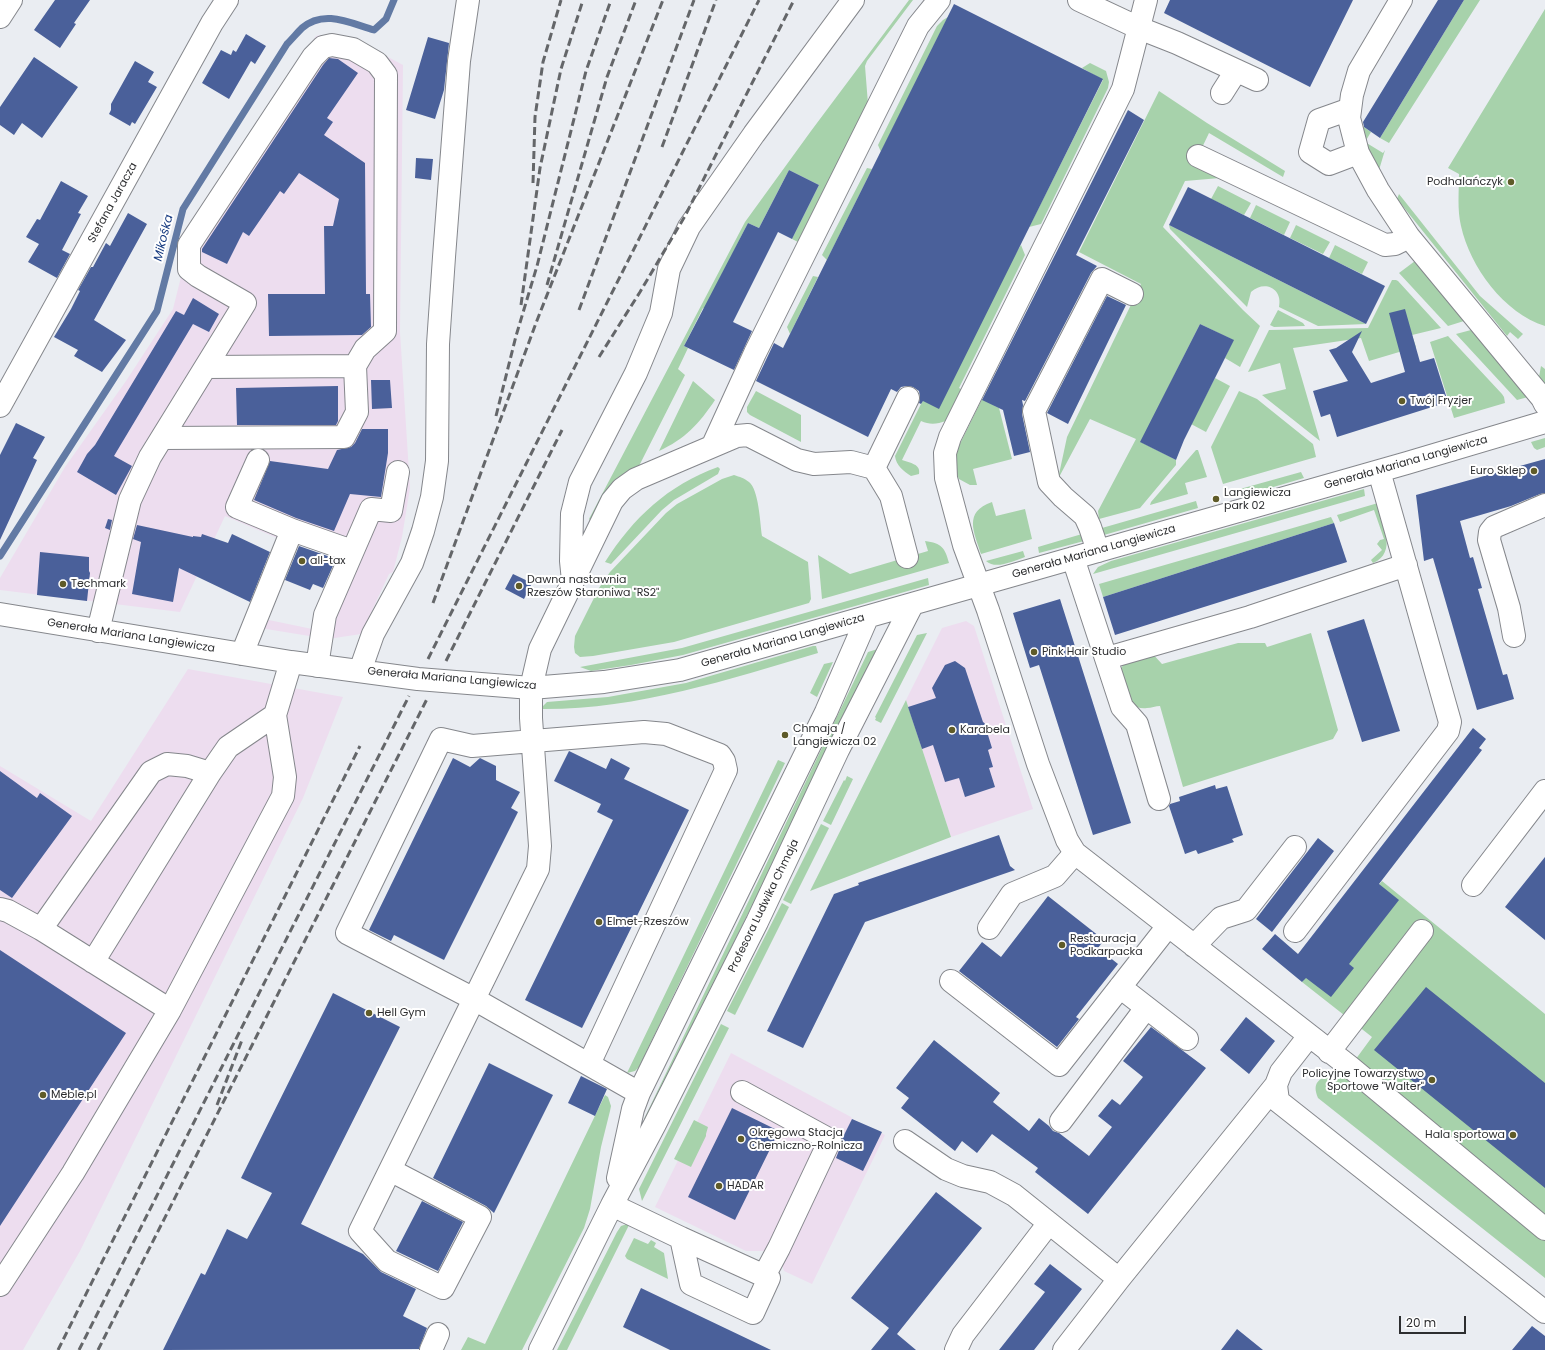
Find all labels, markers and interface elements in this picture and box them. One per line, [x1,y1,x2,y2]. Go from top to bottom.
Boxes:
street label: Stefana Jaracza [85,161,141,245]
place label: Podhalańczyk [1427,175,1503,189]
marker: Podhalańczyk [1506,177,1516,187]
water label: Mikośka [151,213,177,263]
place label: Twój Fryzjer [1410,394,1472,408]
marker: Twój Fryzjer [1397,396,1407,406]
street label: Generała Mariana Langiewicza [1323,433,1489,493]
place label: Euro Sklep [1470,464,1526,478]
marker: Euro Sklep [1529,466,1539,476]
place label: Langiewicza park 02 [1224,486,1291,512]
marker: Langiewicza park 02 [1211,494,1221,504]
street label: Generała Mariana Langiewicza [1011,522,1177,582]
place label: all-tax [310,554,346,568]
marker: all-tax [297,556,307,566]
place label: Dawna nastawnia Rzeszów Staroniwa "RS2" [527,573,659,599]
place label: Techmark [71,577,126,591]
marker: Techmark [58,579,68,589]
marker: Dawna nastawnia Rzeszów Staroniwa "RS2" [514,581,524,591]
street label: Generała Mariana Langiewicza [700,611,866,671]
street label: Generała Mariana Langiewicza [46,616,216,656]
place label: Pink Hair Studio [1042,645,1126,659]
marker: Pink Hair Studio [1029,647,1039,657]
street label: Generała Mariana Langiewicza [367,665,537,693]
place label: Chmaja / Langiewicza 02 [793,722,876,748]
place label: Karabela [960,723,1010,737]
marker: Karabela [947,725,957,735]
marker: Chmaja / Langiewicza 02 [780,730,790,740]
street label: Profesora Ludwika Chmaja [726,837,802,975]
place label: Elmet-Rzeszów [607,915,689,929]
marker: Elmet-Rzeszów [594,917,604,927]
place label: Restauracja Podkarpacka [1070,932,1143,958]
marker: Restauracja Podkarpacka [1057,940,1067,950]
place label: Hell Gym [377,1006,426,1020]
marker: Hell Gym [364,1008,374,1018]
place label: Policyjne Towarzystwo Sportowe "Walter" [1302,1067,1424,1093]
marker: Policyjne Towarzystwo Sportowe "Walter" [1427,1075,1437,1085]
place label: Meble.pl [51,1088,97,1102]
marker: Meble.pl [38,1090,48,1100]
place label: Okręgowa Stacja Chemiczno-Rolnicza [749,1126,863,1152]
place label: Hala sportowa [1425,1128,1505,1142]
marker: Hala sportowa [1508,1130,1518,1140]
marker: Okręgowa Stacja Chemiczno-Rolnicza [736,1134,746,1144]
place label: HADAR [727,1179,764,1193]
marker: HADAR [714,1181,724,1191]
scale bar [1401,1308,1468,1334]
text: 20 m [1406,1314,1436,1331]

